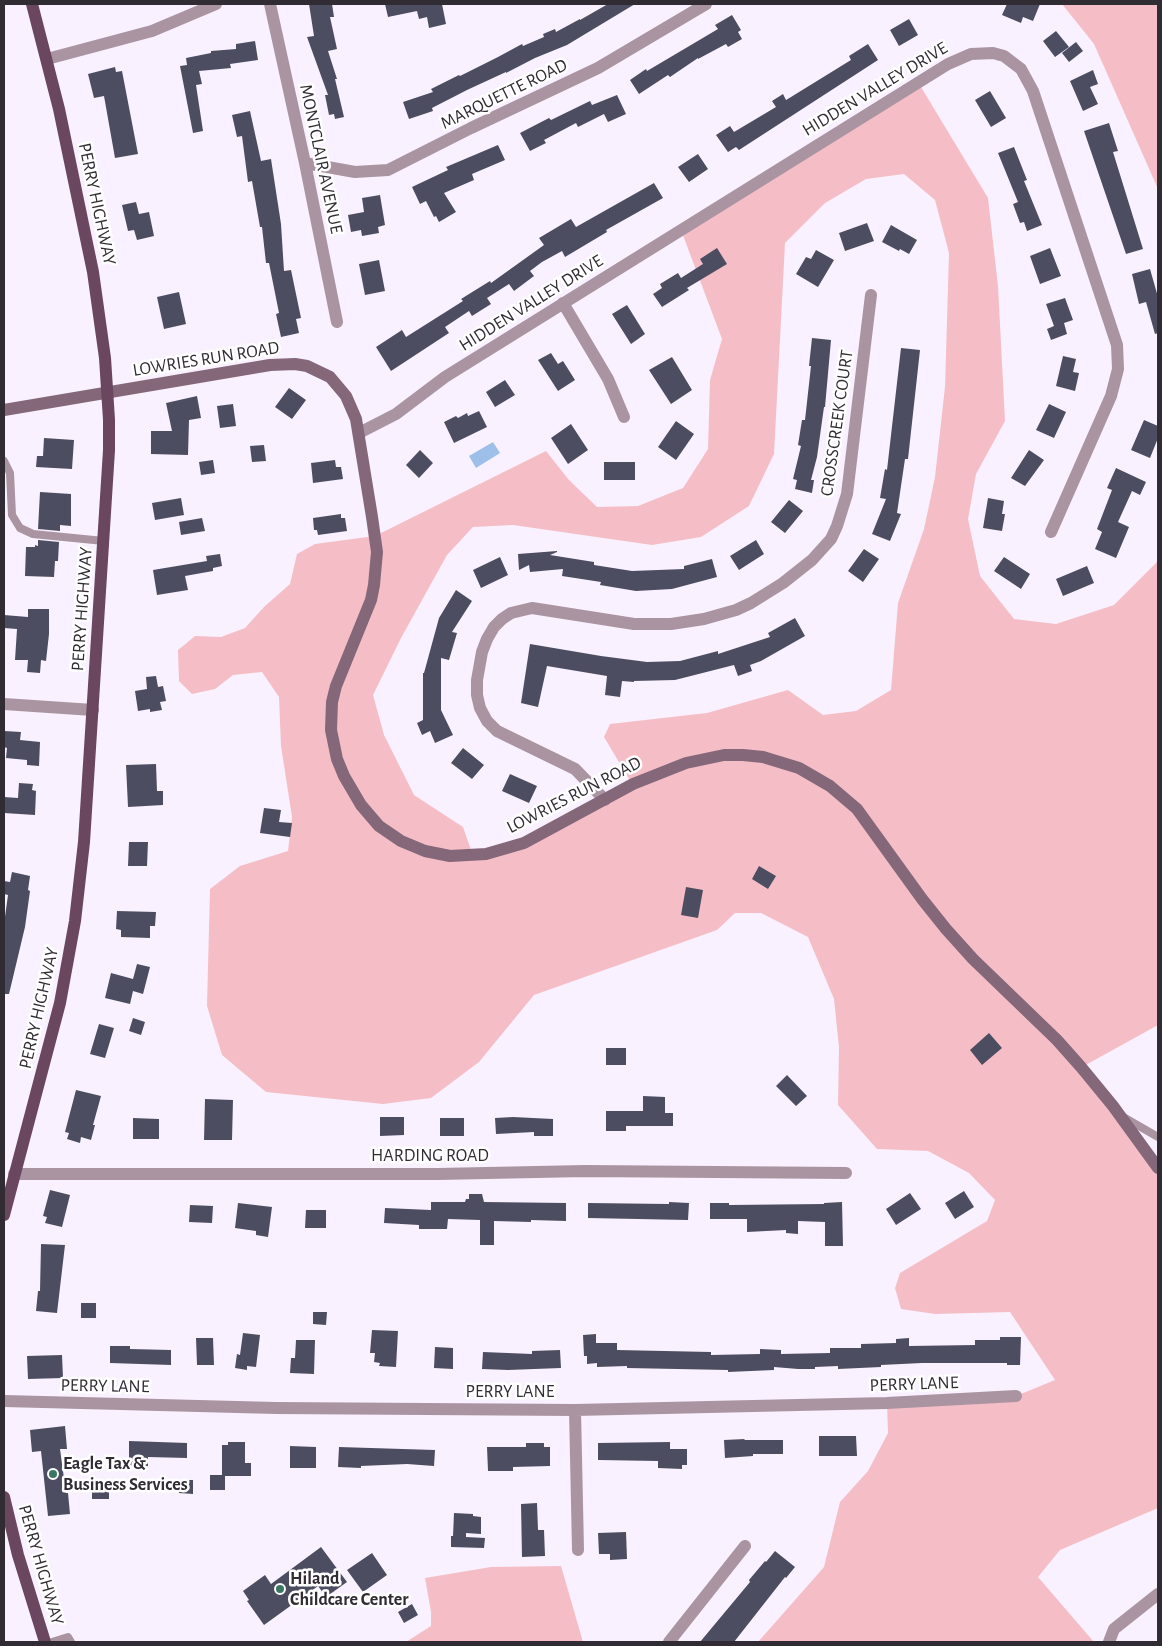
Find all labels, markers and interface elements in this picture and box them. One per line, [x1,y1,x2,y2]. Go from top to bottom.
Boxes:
street label: HIDDEN VALLEY DRIVE [798,37,952,141]
street label: MARQUETTE ROAD [437,54,571,134]
street label: MONTCLAIR AVENUE [295,82,347,236]
street label: PERRY HIGHWAY [74,141,120,267]
street label: HIDDEN VALLEY DRIVE [455,250,607,356]
street label: LOWRIES RUN ROAD [131,337,281,381]
street label: CROSSCREEK COURT [816,349,858,497]
street label: PERRY HIGHWAY [67,546,97,672]
street label: LOWRIES RUN ROAD [503,752,645,838]
street label: PERRY HIGHWAY [14,945,64,1071]
street label: HARDING ROAD [371,1145,489,1167]
street label: PERRY LANE [869,1372,959,1396]
street label: PERRY LANE [60,1374,150,1398]
street label: PERRY LANE [466,1381,554,1403]
place label: Eagle Tax & Business Services [63,1453,188,1496]
marker: Eagle Tax & Business Services [47,1468,59,1480]
street label: PERRY HIGHWAY [13,1502,69,1628]
place label: Hiland Childcare Center [290,1568,408,1610]
marker: Hiland Childcare Center [274,1583,286,1595]

